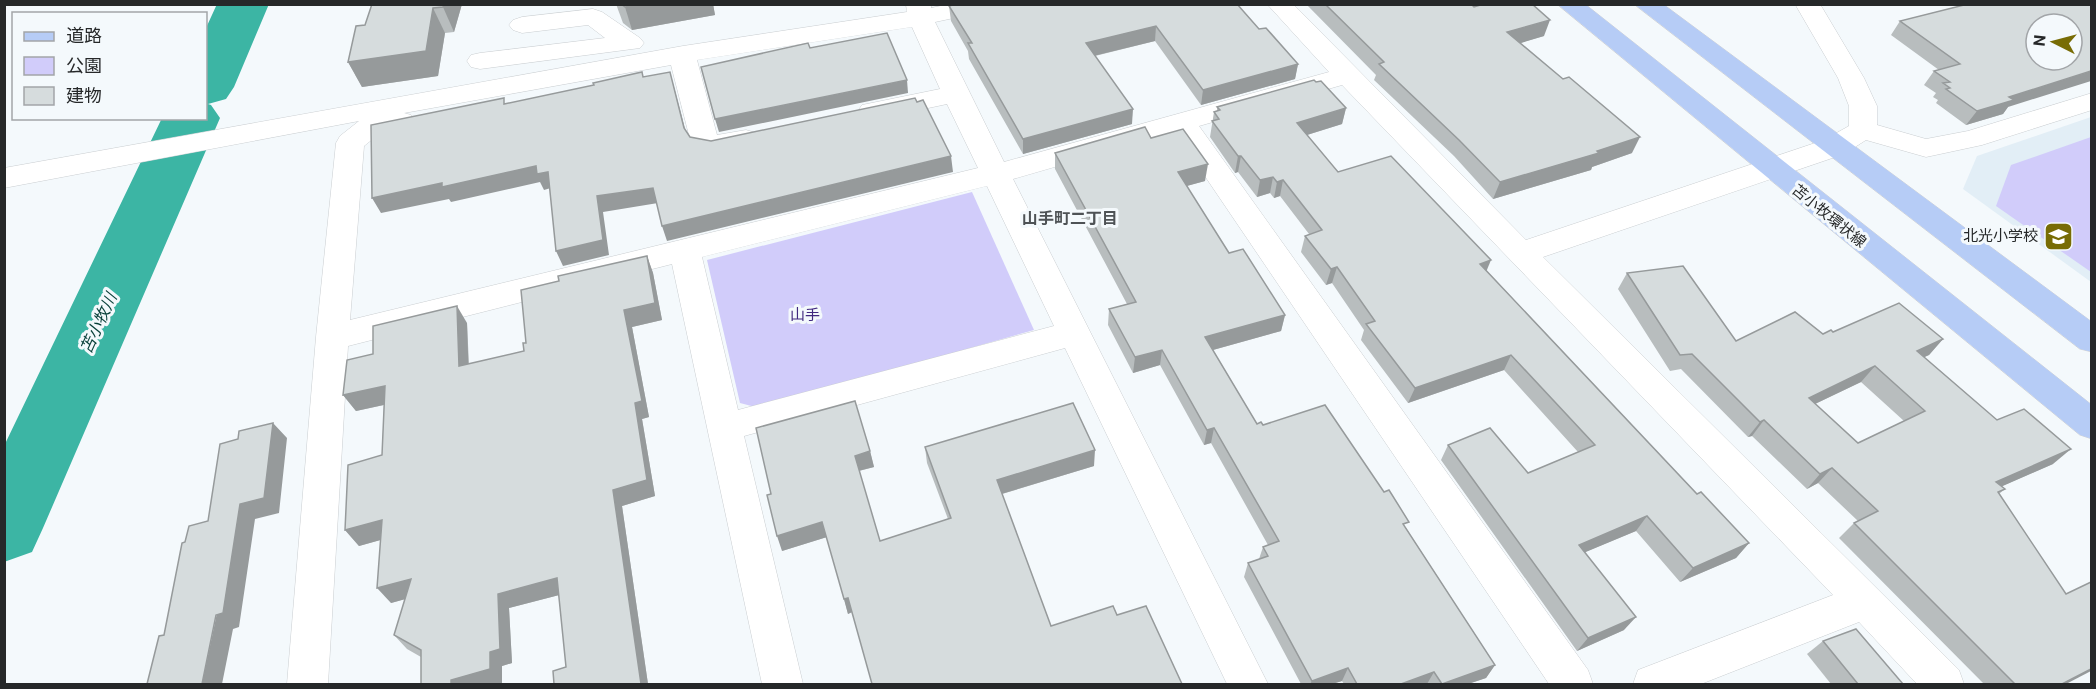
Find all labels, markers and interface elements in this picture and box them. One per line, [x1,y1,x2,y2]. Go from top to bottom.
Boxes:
legend [12,12,207,120]
north arrow [2024,12,2084,72]
text: 道路 [66,25,102,46]
text: N [2030,34,2050,47]
text: 公園 [66,55,102,76]
text: 建物 [66,85,102,106]
street label: 苫小牧環状線 [1788,181,1870,251]
district label: 山手町二丁目 [1022,209,1118,228]
school or university icon: 北光小学校 [2043,220,2075,252]
place label: 北光小学校 [1963,227,2038,245]
water label: 苫小牧川 [76,288,121,356]
park label: 山手 [790,306,820,324]

